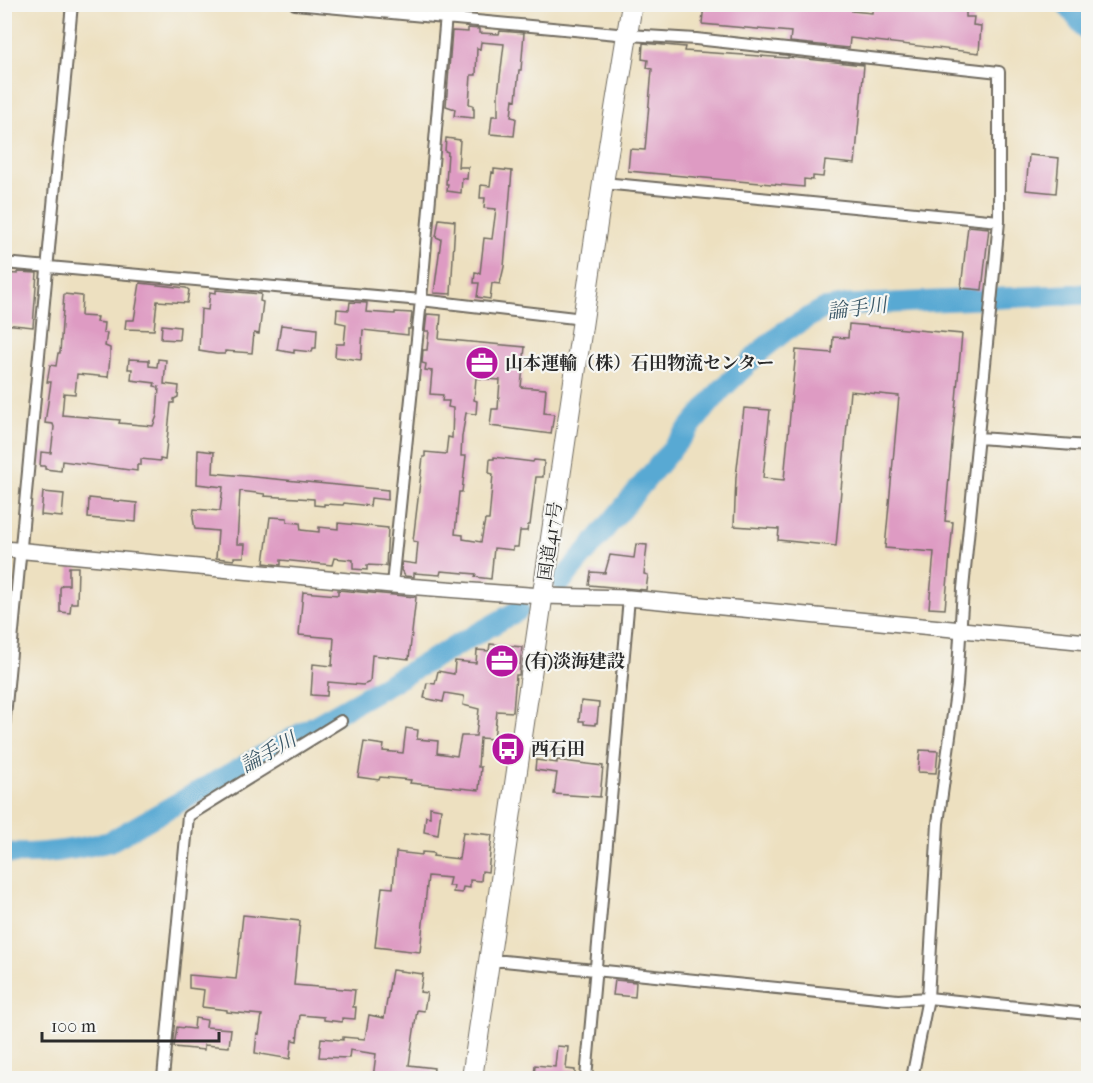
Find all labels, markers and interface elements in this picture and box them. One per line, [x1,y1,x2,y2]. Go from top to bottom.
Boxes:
water label: 論手川 [826,293,890,324]
office icon: 山本運輸（株）石田物流センター [464,345,500,381]
place label: 山本運輸（株）石田物流センター [505,353,774,374]
street label: 国道417号 [535,500,566,582]
office icon: (有)淡海建設 [484,643,520,679]
place label: (有)淡海建設 [525,651,625,672]
water label: 論手川 [236,727,302,777]
bus stop icon: 西石田 [490,731,526,767]
place label: 西石田 [531,739,585,760]
scale bar [42,1005,219,1043]
text: 100 m [51,1016,96,1037]

